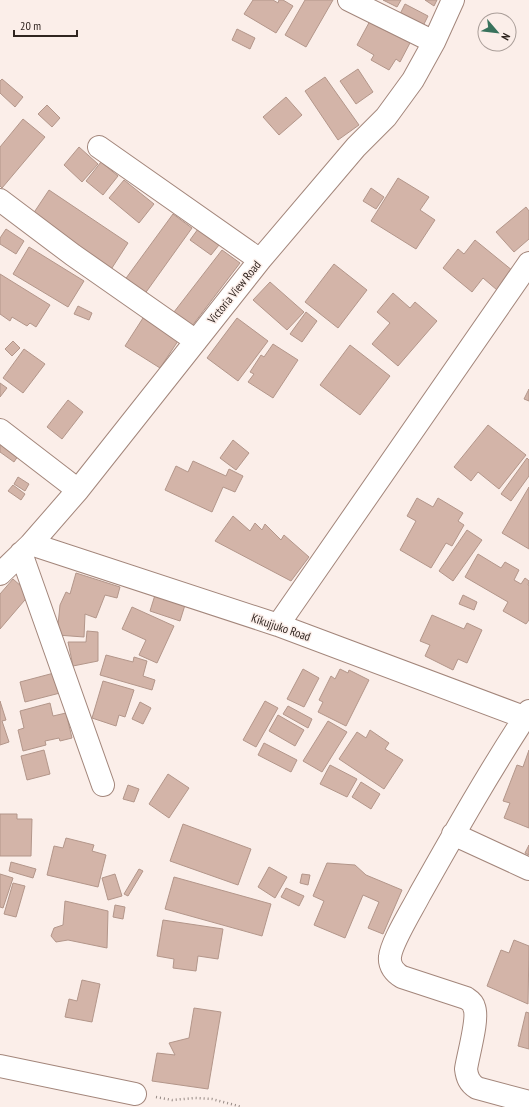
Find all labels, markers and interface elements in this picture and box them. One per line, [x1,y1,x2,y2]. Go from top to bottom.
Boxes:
scale bar [14,12,77,38]
north arrow [477,12,517,52]
text: 20 m [20,18,41,33]
text: N [498,31,513,43]
street label: Victoria View Road [203,257,264,327]
street label: Kikujjuko Road [249,610,313,644]

